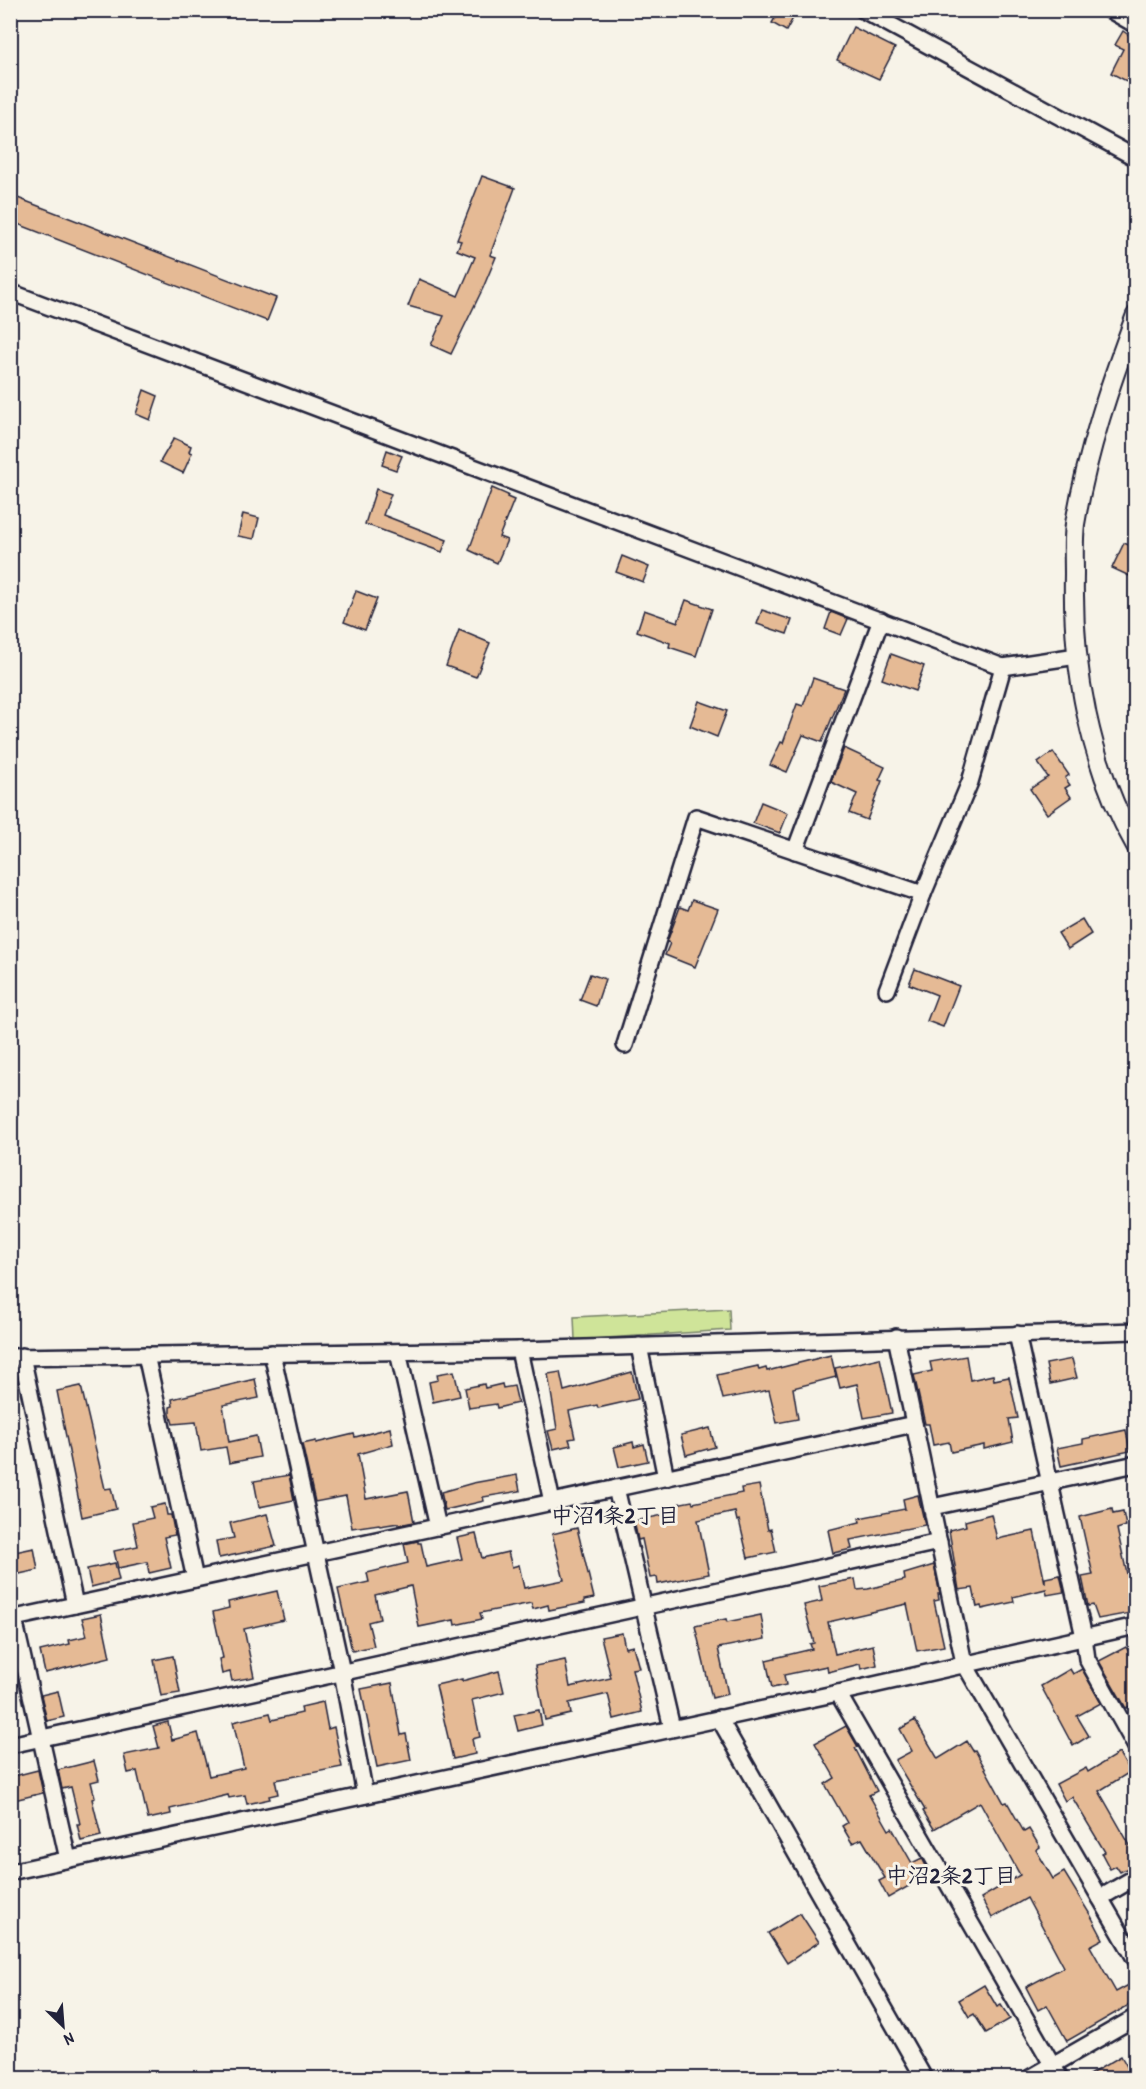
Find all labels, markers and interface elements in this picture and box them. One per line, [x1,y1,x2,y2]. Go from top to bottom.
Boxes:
district label: 中沼1条2丁目 [551,1500,679,1530]
district label: 中沼2条2丁目 [886,1860,1016,1890]
north arrow [33,1996,93,2056]
text: N [60,2028,78,2052]

